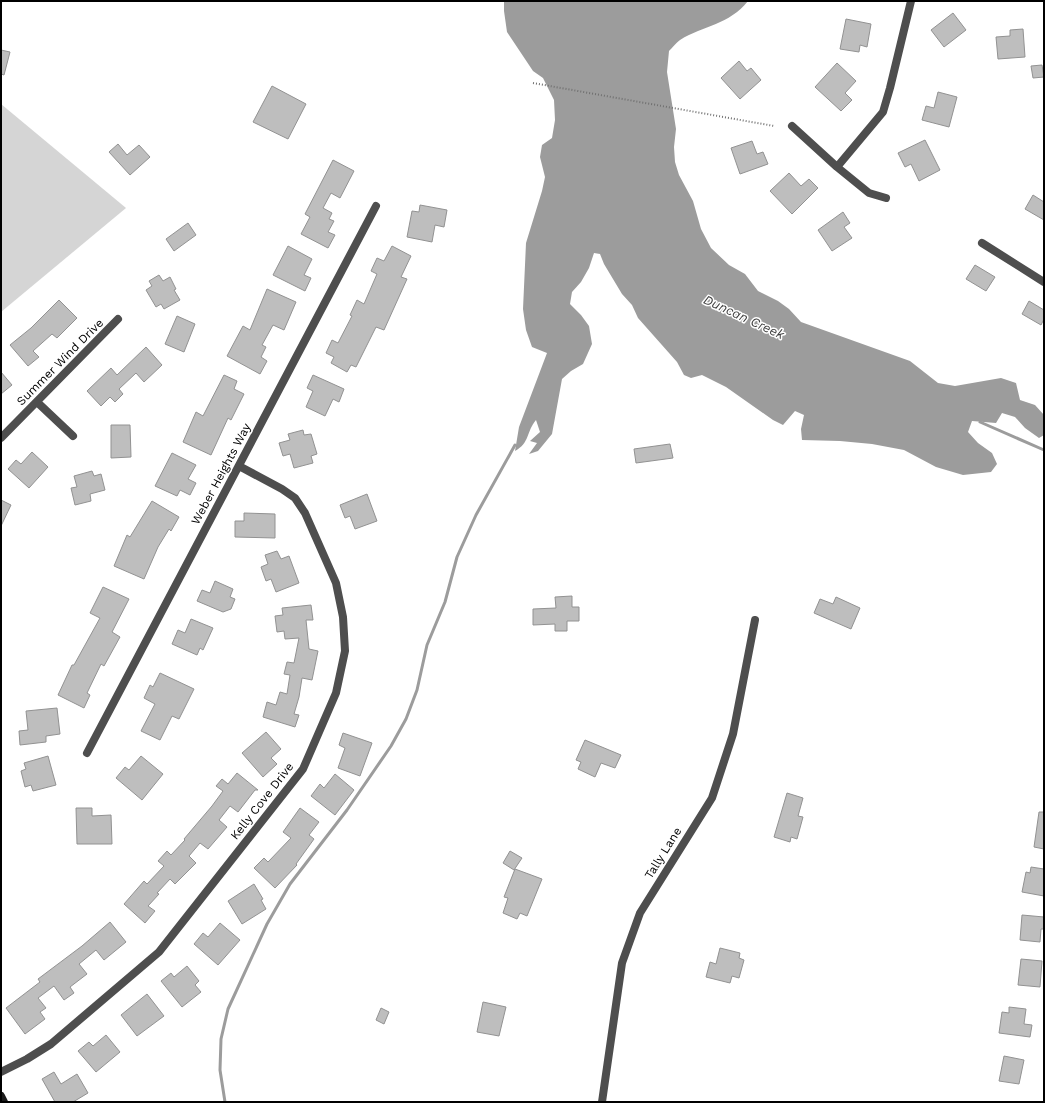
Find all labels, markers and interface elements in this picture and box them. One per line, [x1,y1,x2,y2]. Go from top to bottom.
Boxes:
water label: Duncan Creek [701,292,788,343]
street label: Summer Wind Drive [14,316,106,408]
street label: Weber Heights Way [188,420,254,527]
street label: Kelly Cove Drive [228,760,296,842]
street label: Tally Lane [642,825,684,881]

